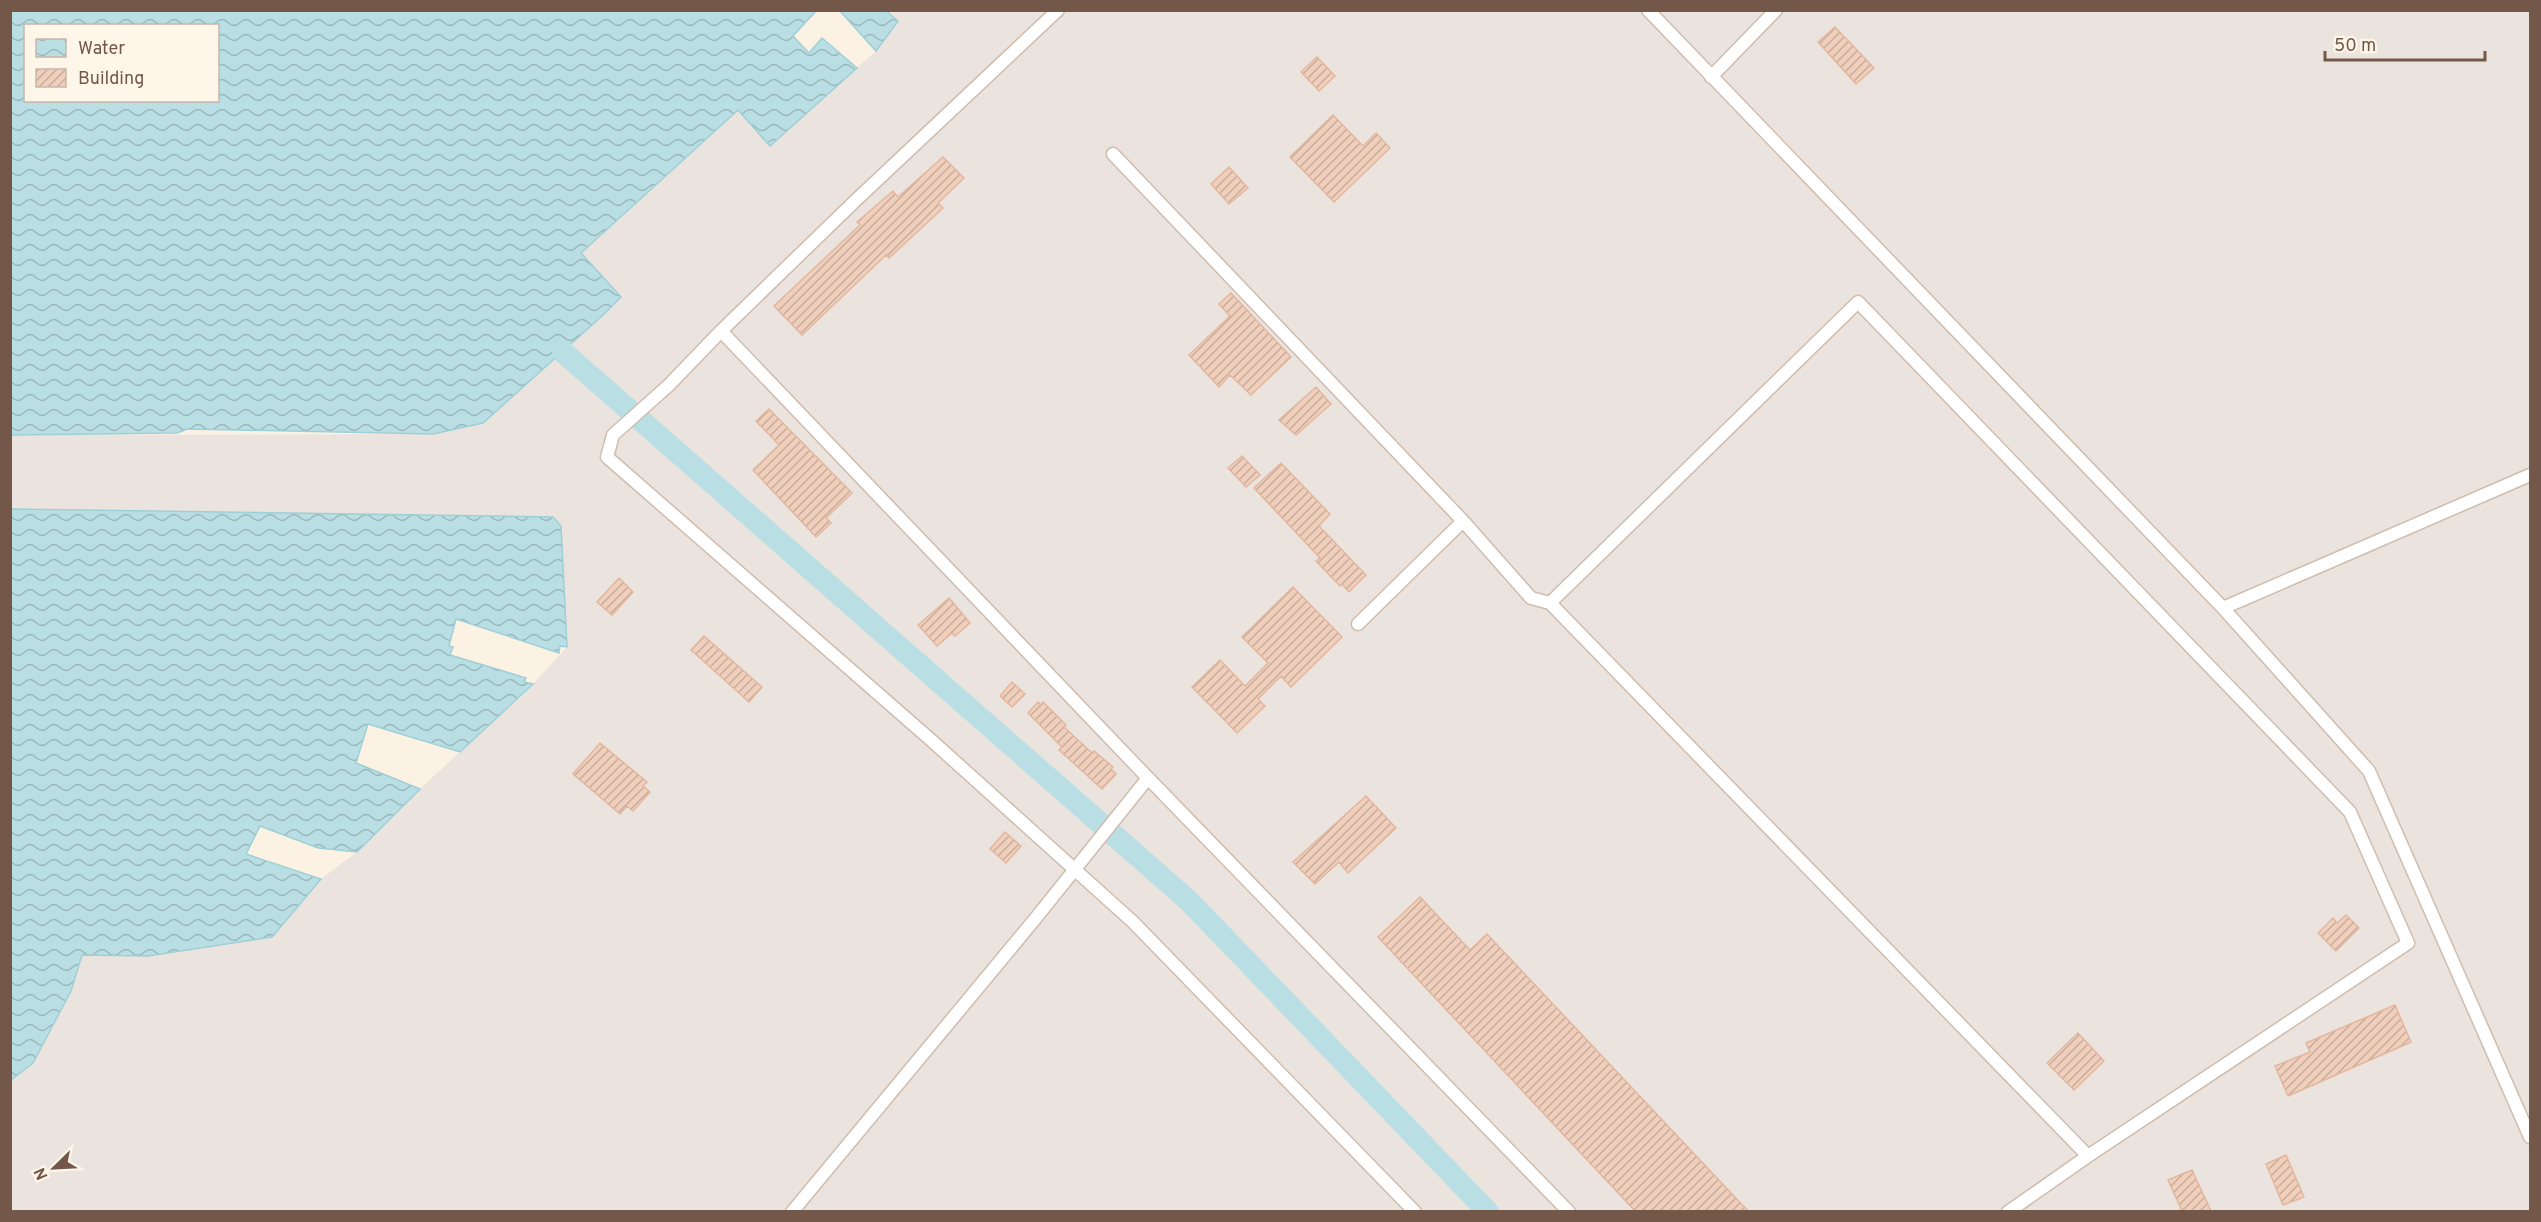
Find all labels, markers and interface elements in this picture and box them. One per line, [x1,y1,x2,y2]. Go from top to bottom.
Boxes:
legend [24,24,219,102]
scale bar [2325,24,2486,62]
text: 50 m [2334,35,2376,58]
text: Water [78,38,125,61]
text: Building [78,68,144,91]
north arrow [24,1138,84,1198]
text: N [31,1164,54,1183]

